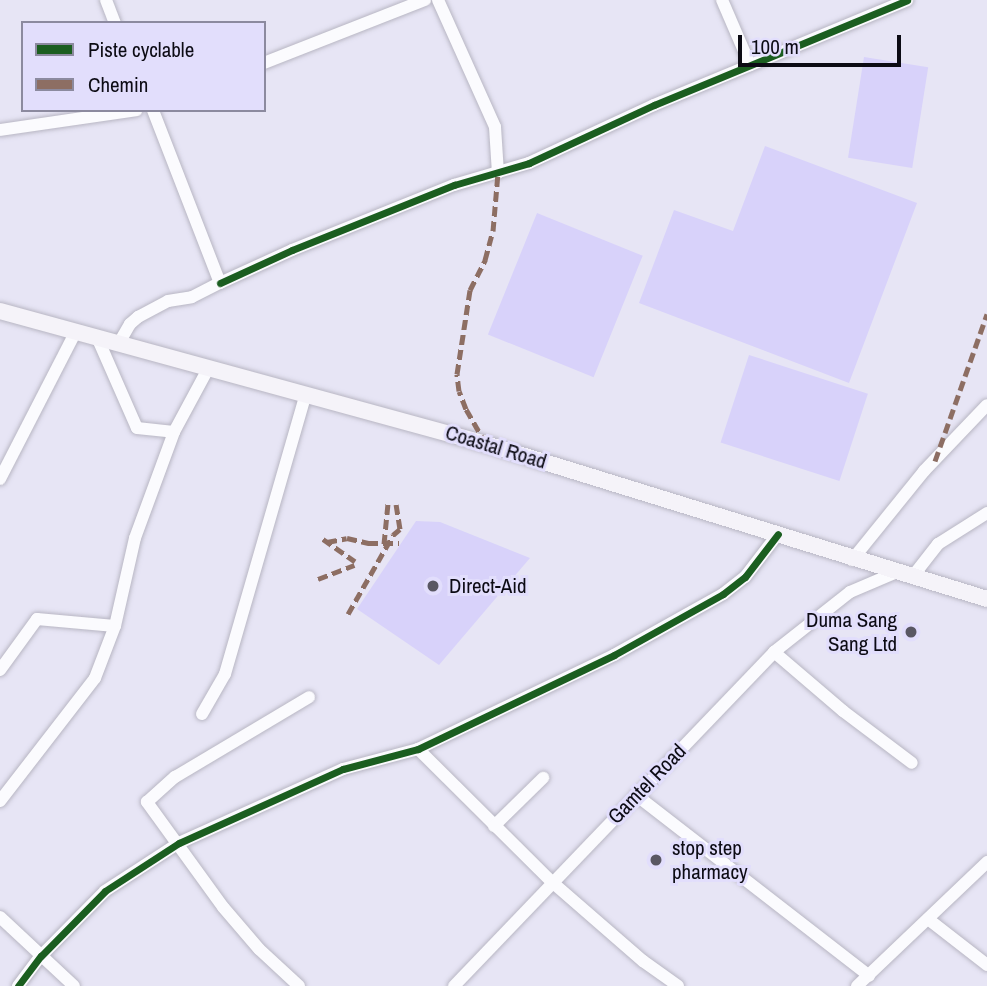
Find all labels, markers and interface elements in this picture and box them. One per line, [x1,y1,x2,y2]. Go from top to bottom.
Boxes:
legend [21,21,266,112]
scale bar [742,21,905,65]
text: 100 m [751,32,799,61]
text: Piste cyclable [88,35,194,64]
text: Chemin [88,70,148,99]
street label: Coastal Road [442,420,550,474]
place label: Direct-Aid [449,573,527,599]
marker: Direct-Aid [423,576,443,596]
place label: Duma Sang Sang Ltd [806,607,897,657]
marker: Duma Sang Sang Ltd [903,624,919,640]
street label: Gamtel Road [603,739,691,829]
place label: stop step pharmacy [672,835,748,885]
marker: stop step pharmacy [646,850,666,870]

